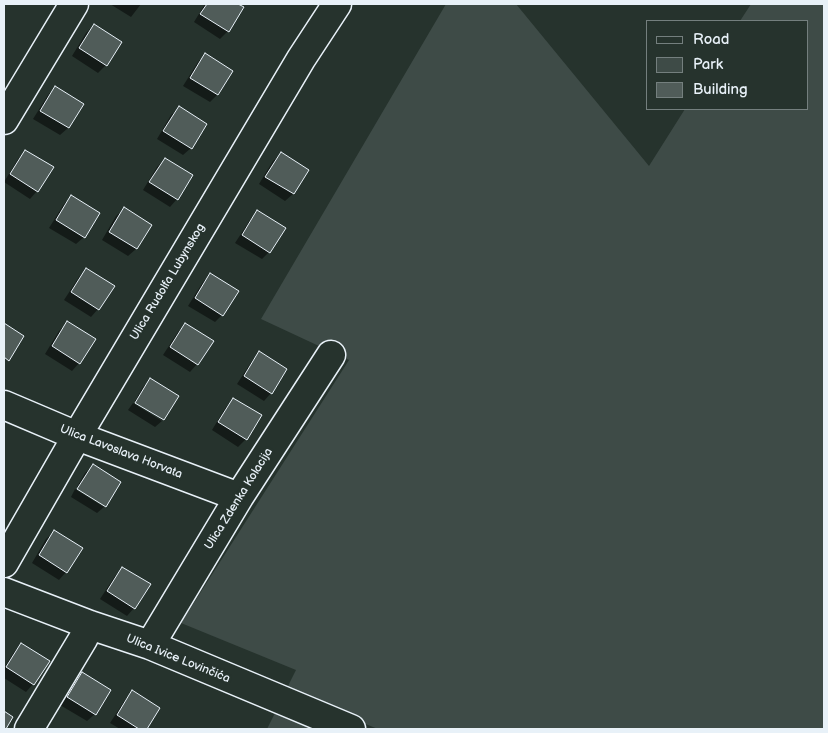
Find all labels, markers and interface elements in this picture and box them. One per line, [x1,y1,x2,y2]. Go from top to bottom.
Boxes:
legend [646,20,808,110]
text: Road [693,30,729,49]
text: Park [693,55,723,74]
text: Building [693,80,748,99]
street label: Ulica Rudolfa Lubynskog [128,221,208,343]
street label: Ulica Lavoslava Horvata [58,422,184,482]
street label: Ulica Zdenka Kolacija [202,446,276,552]
street label: Ulica Ivice Lovinčića [124,632,232,686]

